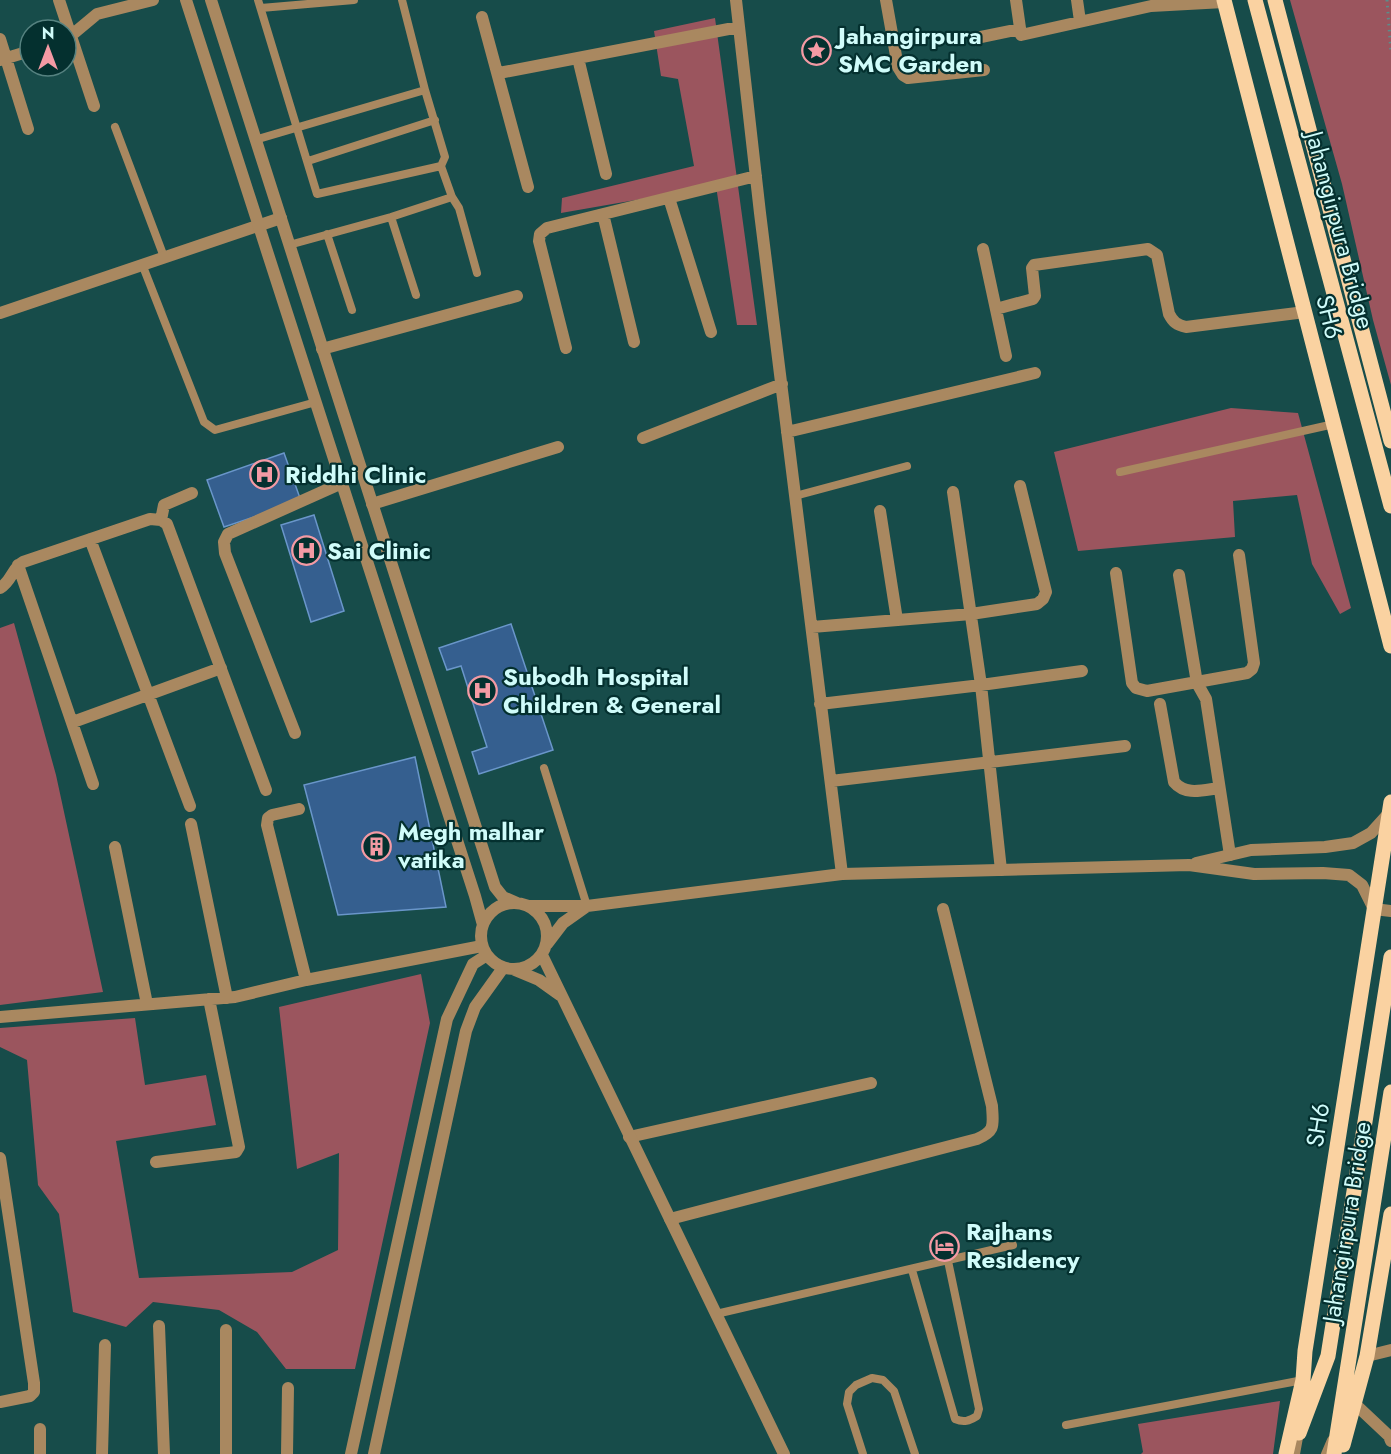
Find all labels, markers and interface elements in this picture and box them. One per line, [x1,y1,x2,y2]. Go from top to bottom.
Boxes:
north arrow [18,18,78,78]
place label: Jahangirpura SMC Garden [834,18,983,81]
text: N [42,22,54,45]
place icon: Jahangirpura SMC Garden [801,34,833,66]
street label: Jahangirpura Bridge [1297,124,1384,332]
street label: SH6 [1307,291,1352,343]
place label: Riddhi Clinic [285,457,426,492]
hospital icon: Riddhi Clinic [248,459,280,491]
place label: Sai Clinic [327,533,431,568]
hospital icon: Sai Clinic [290,535,322,567]
place label: Subodh Hospital Children & General [503,659,721,722]
hospital icon: Subodh Hospital Children & General [466,675,498,707]
place label: Megh malhar vatika [397,814,544,877]
building icon: Megh malhar vatika [361,830,393,862]
street label: SH6 [1297,1100,1338,1149]
street label: Jahangirpura Bridge [1313,1119,1380,1328]
place label: Rajhans Residency [966,1214,1080,1277]
hotel icon: Rajhans Residency [929,1230,961,1262]

